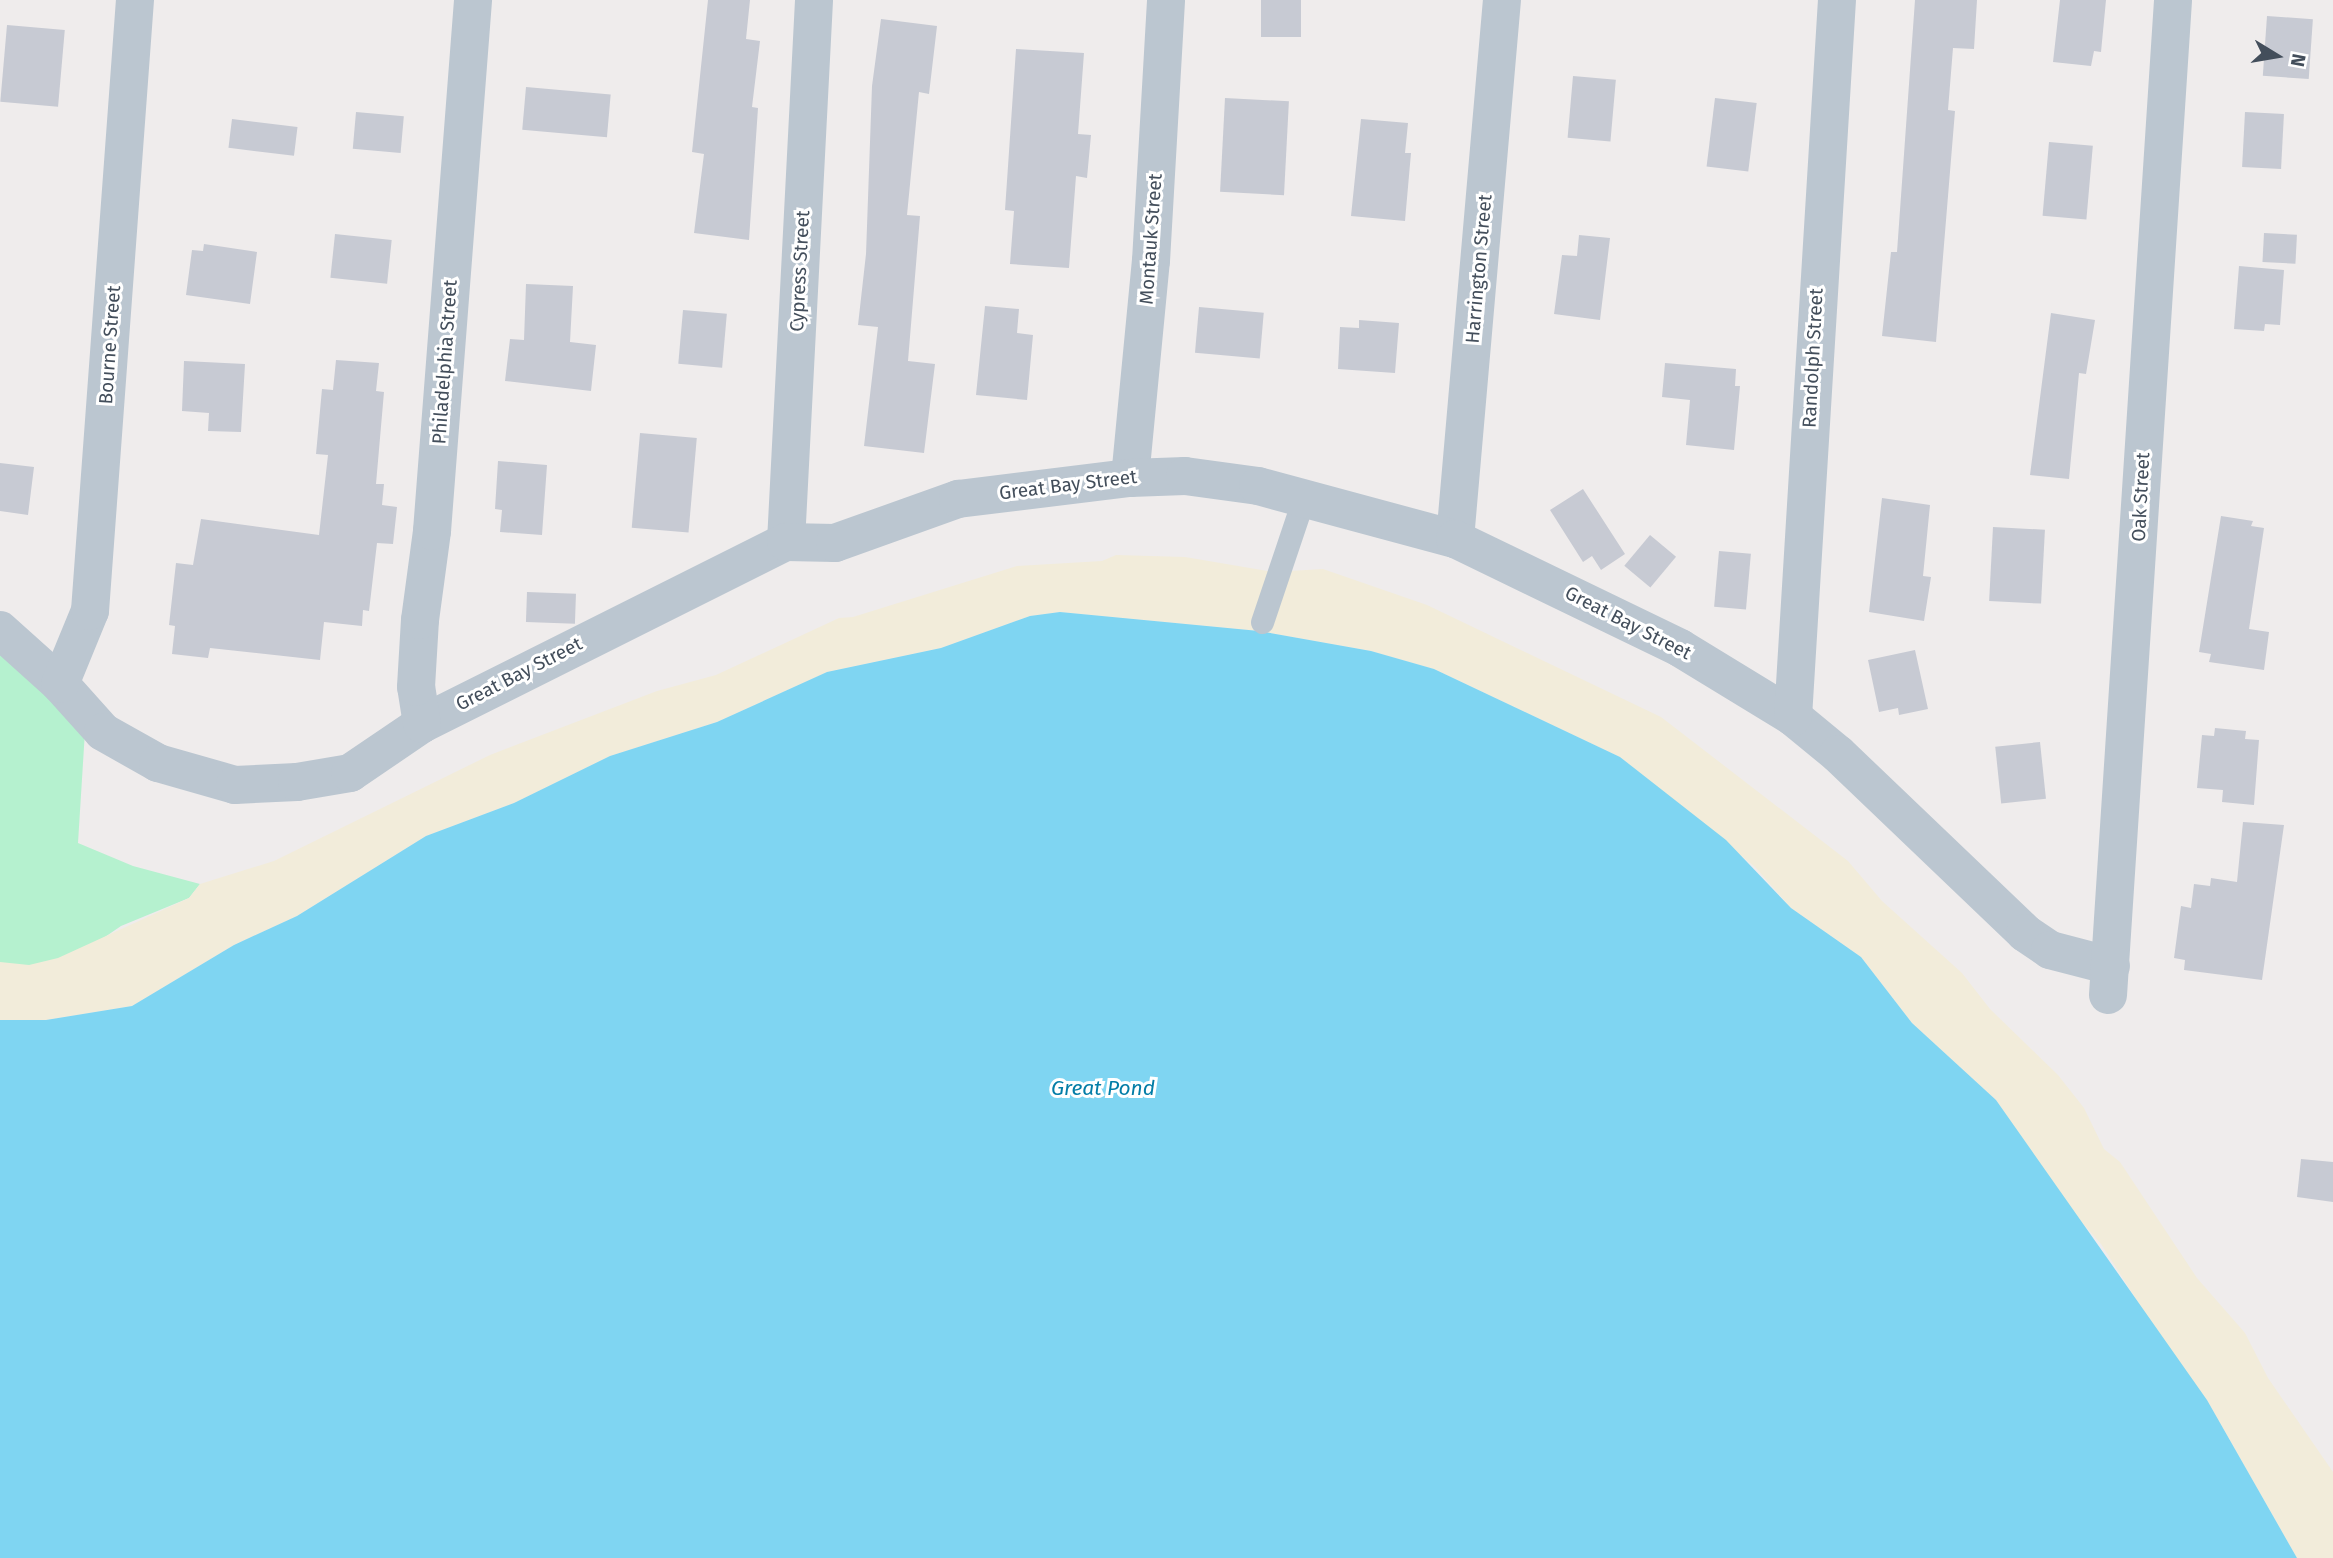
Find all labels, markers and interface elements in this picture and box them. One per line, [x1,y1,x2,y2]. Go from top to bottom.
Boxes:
north arrow [2242,21,2312,91]
text: N [2286,52,2311,68]
street label: Montauk Street [1135,173,1167,305]
street label: Harrington Street [1461,193,1497,345]
street label: Cypress Street [785,210,815,332]
street label: Philadelphia Street [428,279,462,445]
street label: Bourne Street [94,285,126,405]
street label: Randolph Street [1798,288,1828,428]
street label: Oak Street [2127,452,2155,542]
street label: Great Bay Street [998,465,1138,505]
street label: Great Bay Street [1561,581,1695,665]
street label: Great Bay Street [452,632,586,716]
water label: Great Pond [1051,1075,1155,1101]

